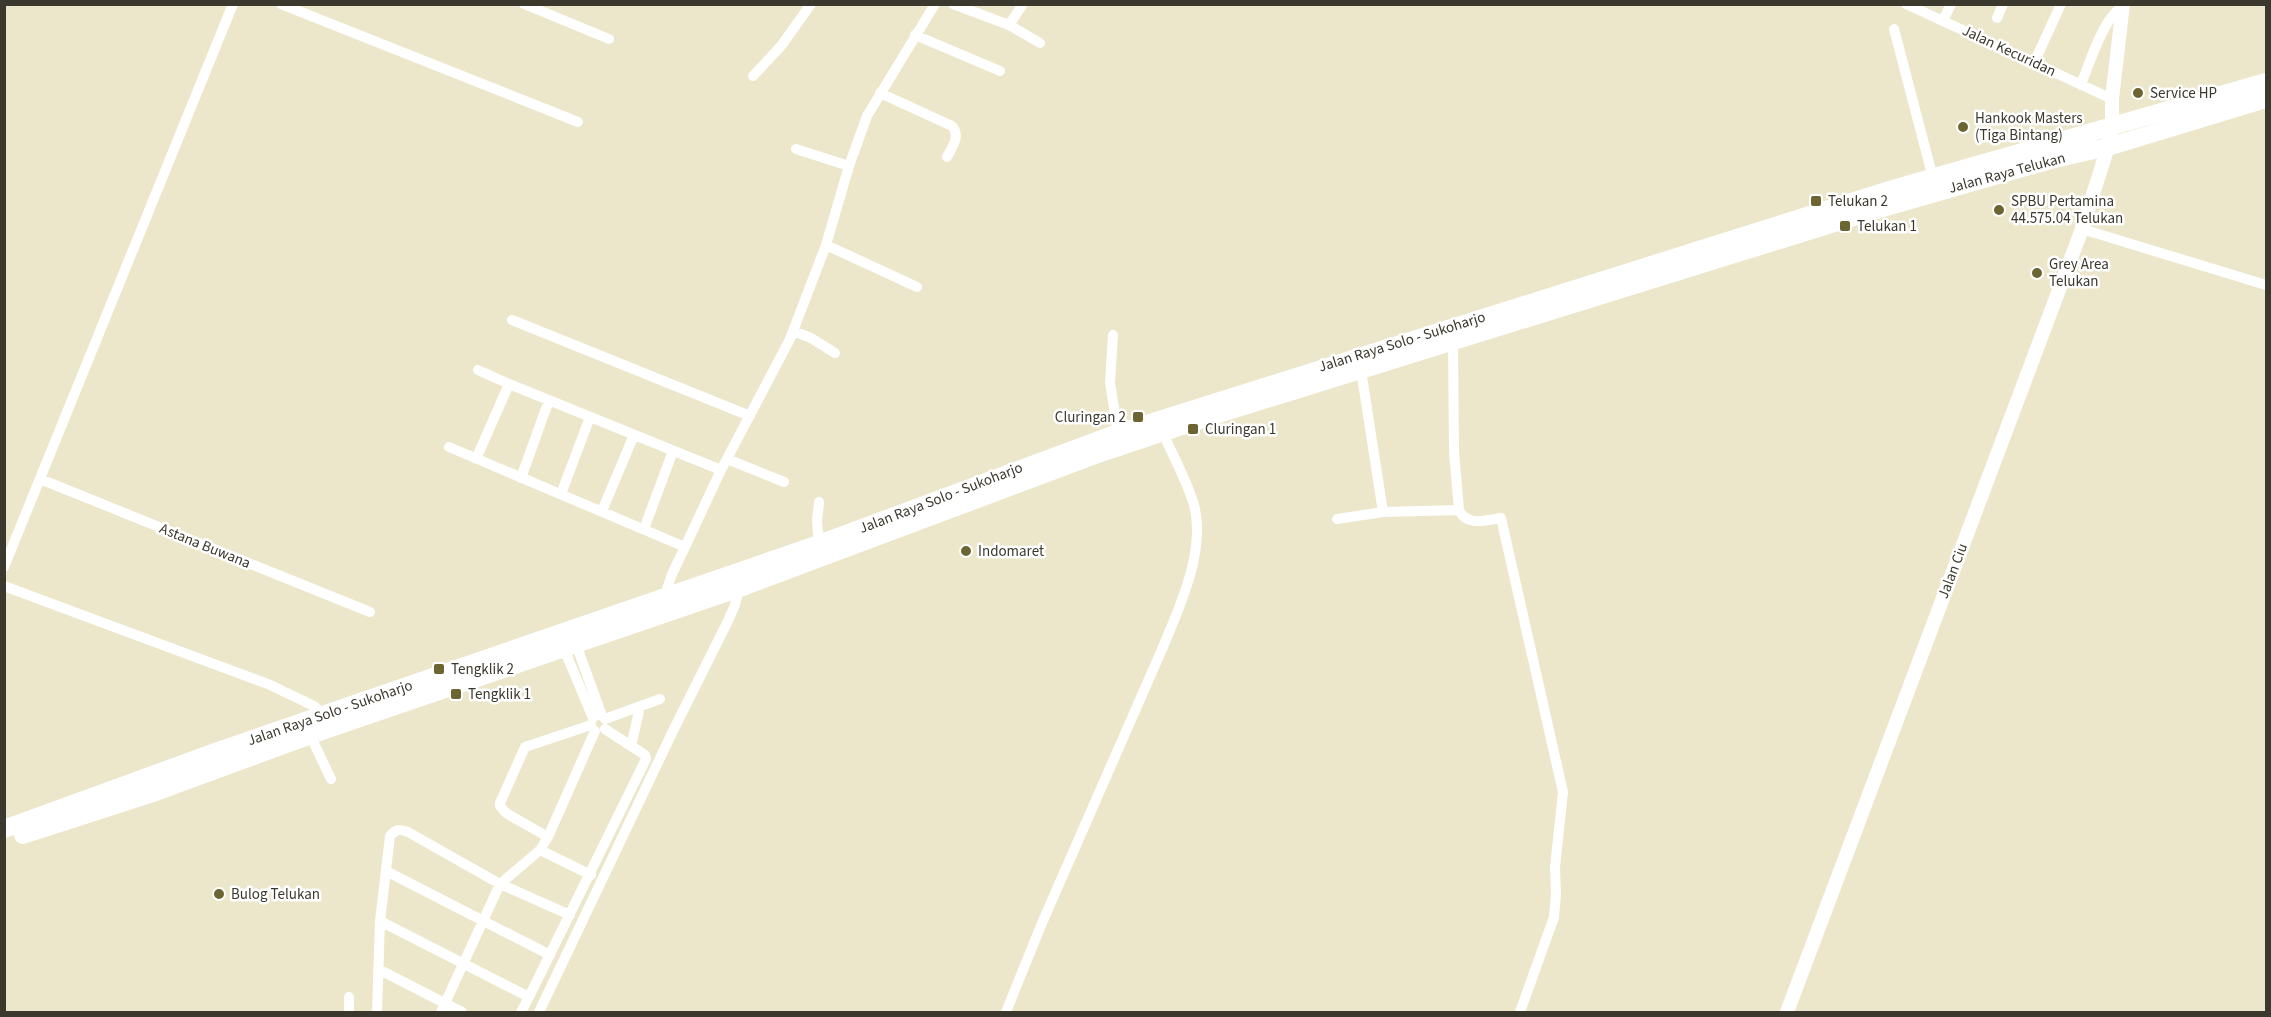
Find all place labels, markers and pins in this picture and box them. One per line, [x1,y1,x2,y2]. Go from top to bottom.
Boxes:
place label: Service HP [2150,83,2217,104]
marker: Service HP [2131,86,2145,100]
place label: Hankook Masters (Tiga Bintang) [1975,108,2083,146]
marker: Hankook Masters (Tiga Bintang) [1956,120,1970,134]
place label: Telukan 2 [1828,191,1888,212]
place label: SPBU Pertamina 44.575.04 Telukan [2011,191,2123,229]
marker: Telukan 2 [1809,194,1823,208]
marker: SPBU Pertamina 44.575.04 Telukan [1992,203,2006,217]
place label: Telukan 1 [1857,216,1917,237]
marker: Telukan 1 [1838,219,1852,233]
place label: Grey Area Telukan [2049,254,2109,292]
marker: Grey Area Telukan [2030,266,2044,280]
place label: Cluringan 2 [1055,407,1126,428]
marker: Cluringan 2 [1131,410,1145,424]
place label: Cluringan 1 [1205,419,1276,440]
marker: Cluringan 1 [1186,422,1200,436]
place label: Indomaret [978,541,1044,562]
marker: Indomaret [959,544,973,558]
place label: Tengklik 2 [451,659,514,680]
marker: Tengklik 2 [432,662,446,676]
place label: Tengklik 1 [468,684,531,705]
marker: Tengklik 1 [449,687,463,701]
place label: Bulog Telukan [231,884,320,905]
marker: Bulog Telukan [212,887,226,901]

